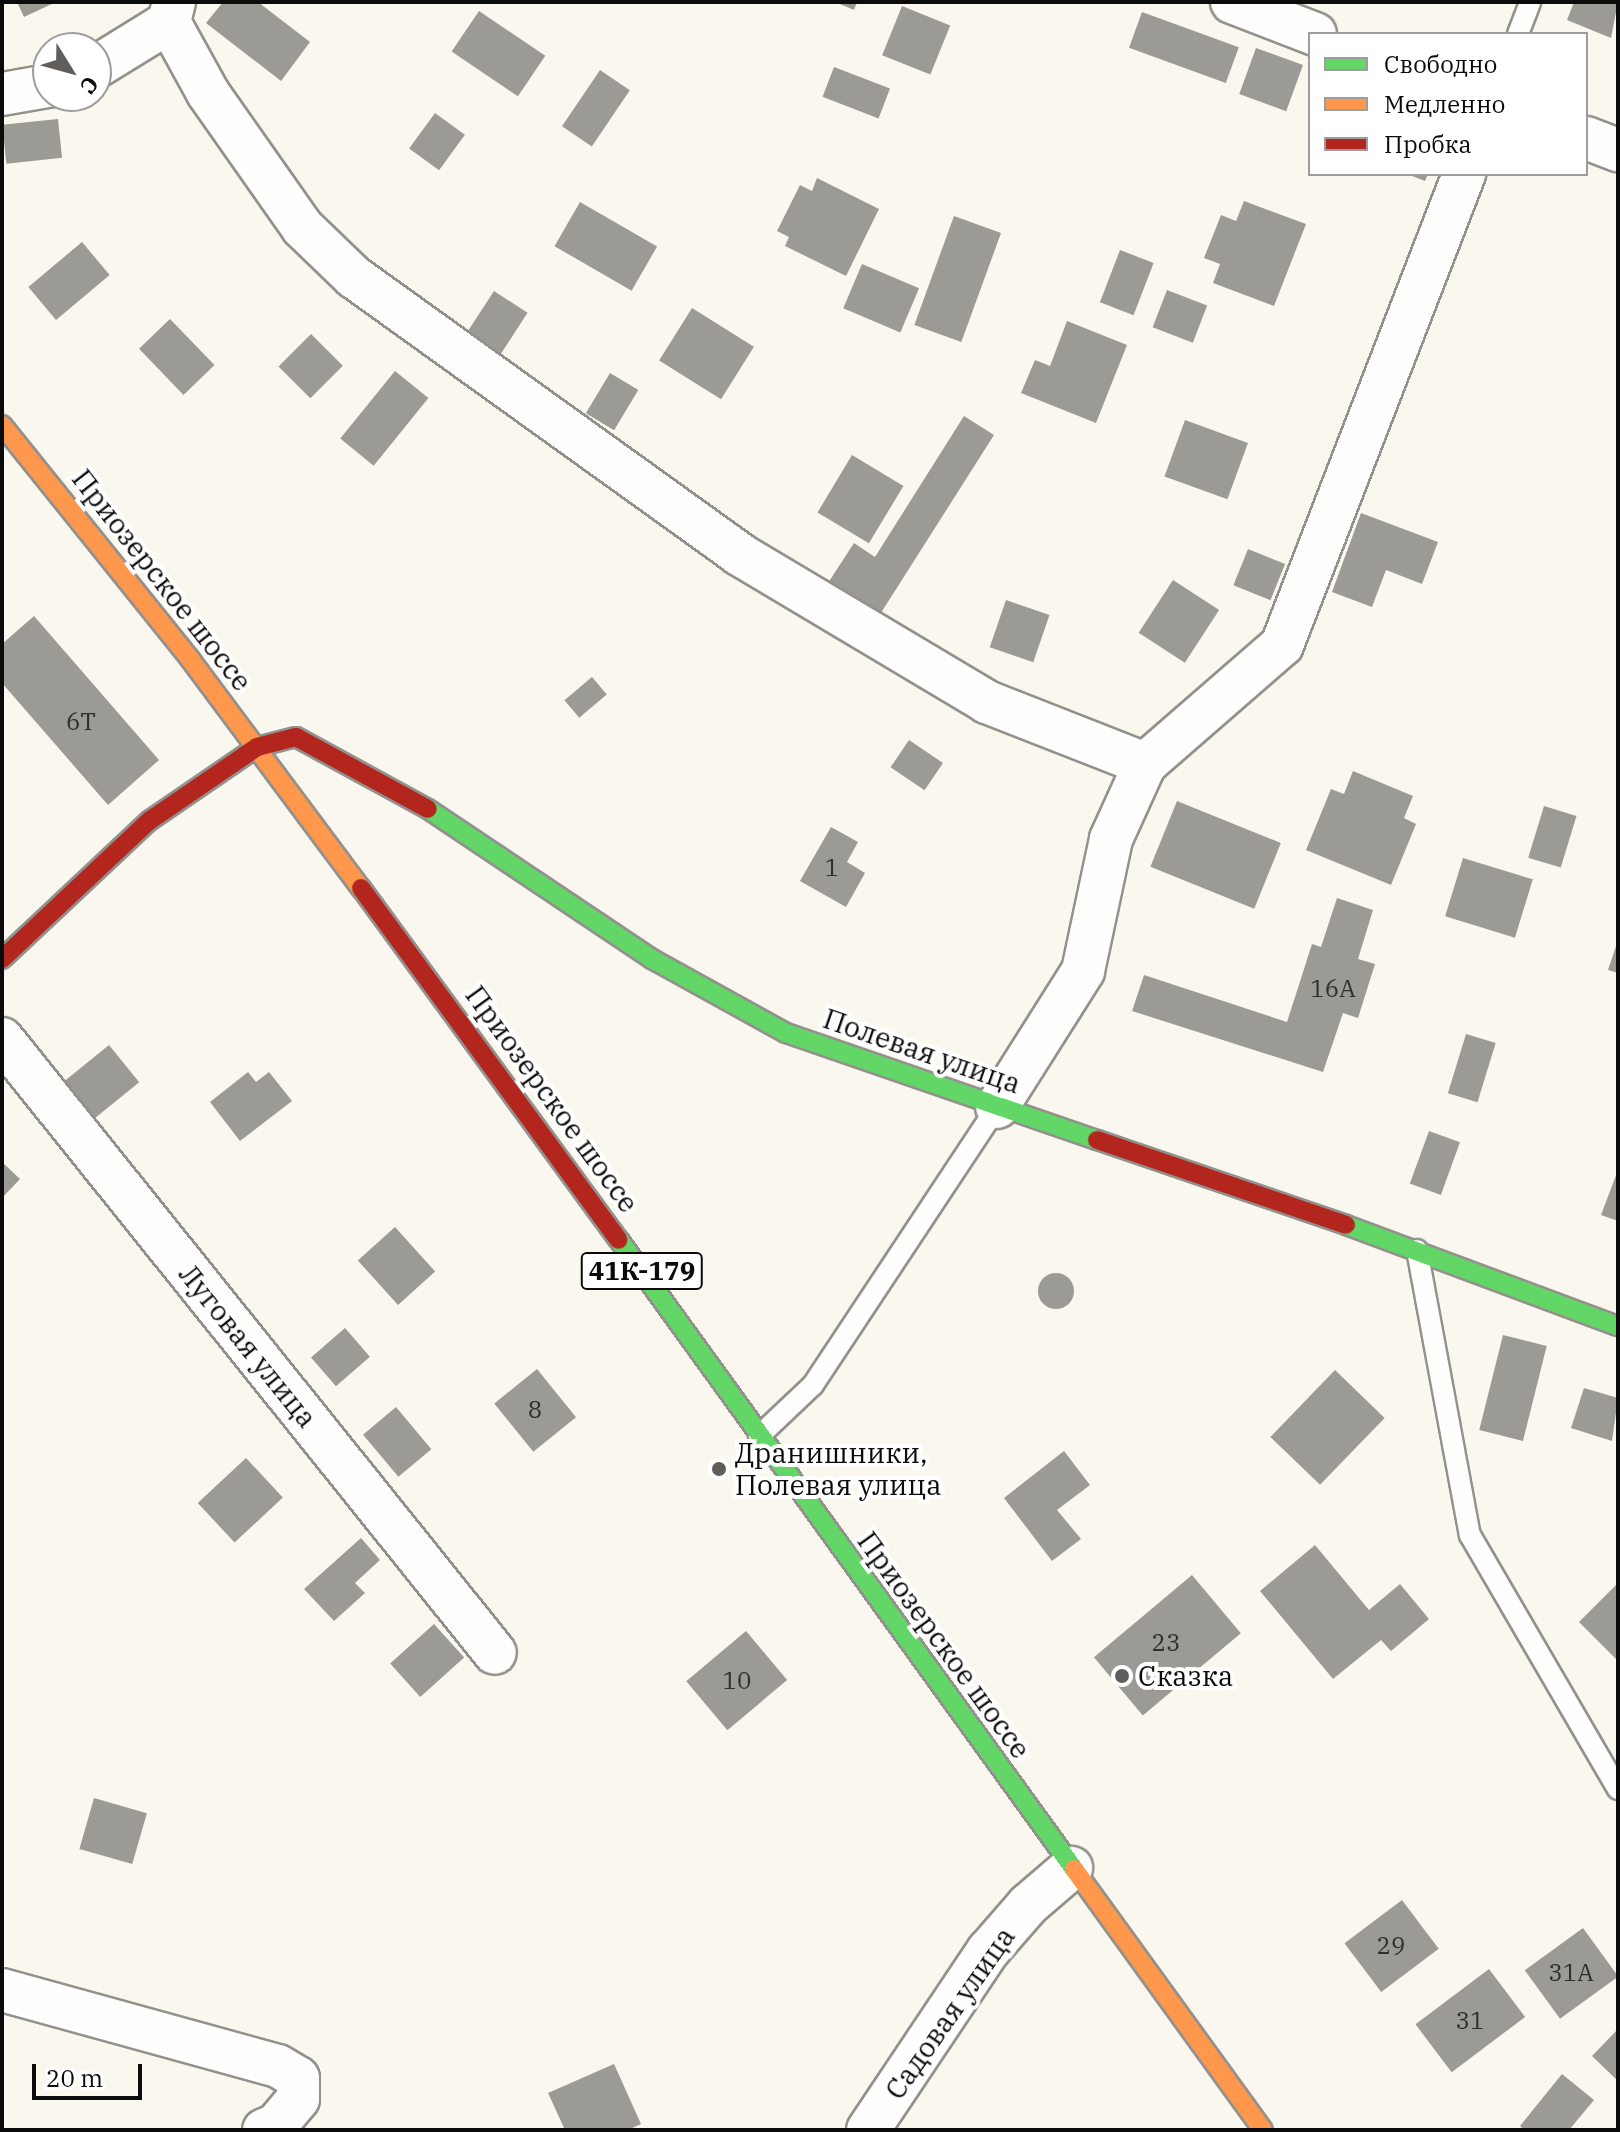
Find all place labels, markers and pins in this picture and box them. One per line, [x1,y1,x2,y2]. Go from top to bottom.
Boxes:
place label: Дранишники, Полевая улица [735,1436,941,1502]
marker: Дранишники, Полевая улица [710,1460,728,1478]
place label: Сказка [1138,1659,1233,1693]
marker: Сказка [1113,1667,1131,1685]

